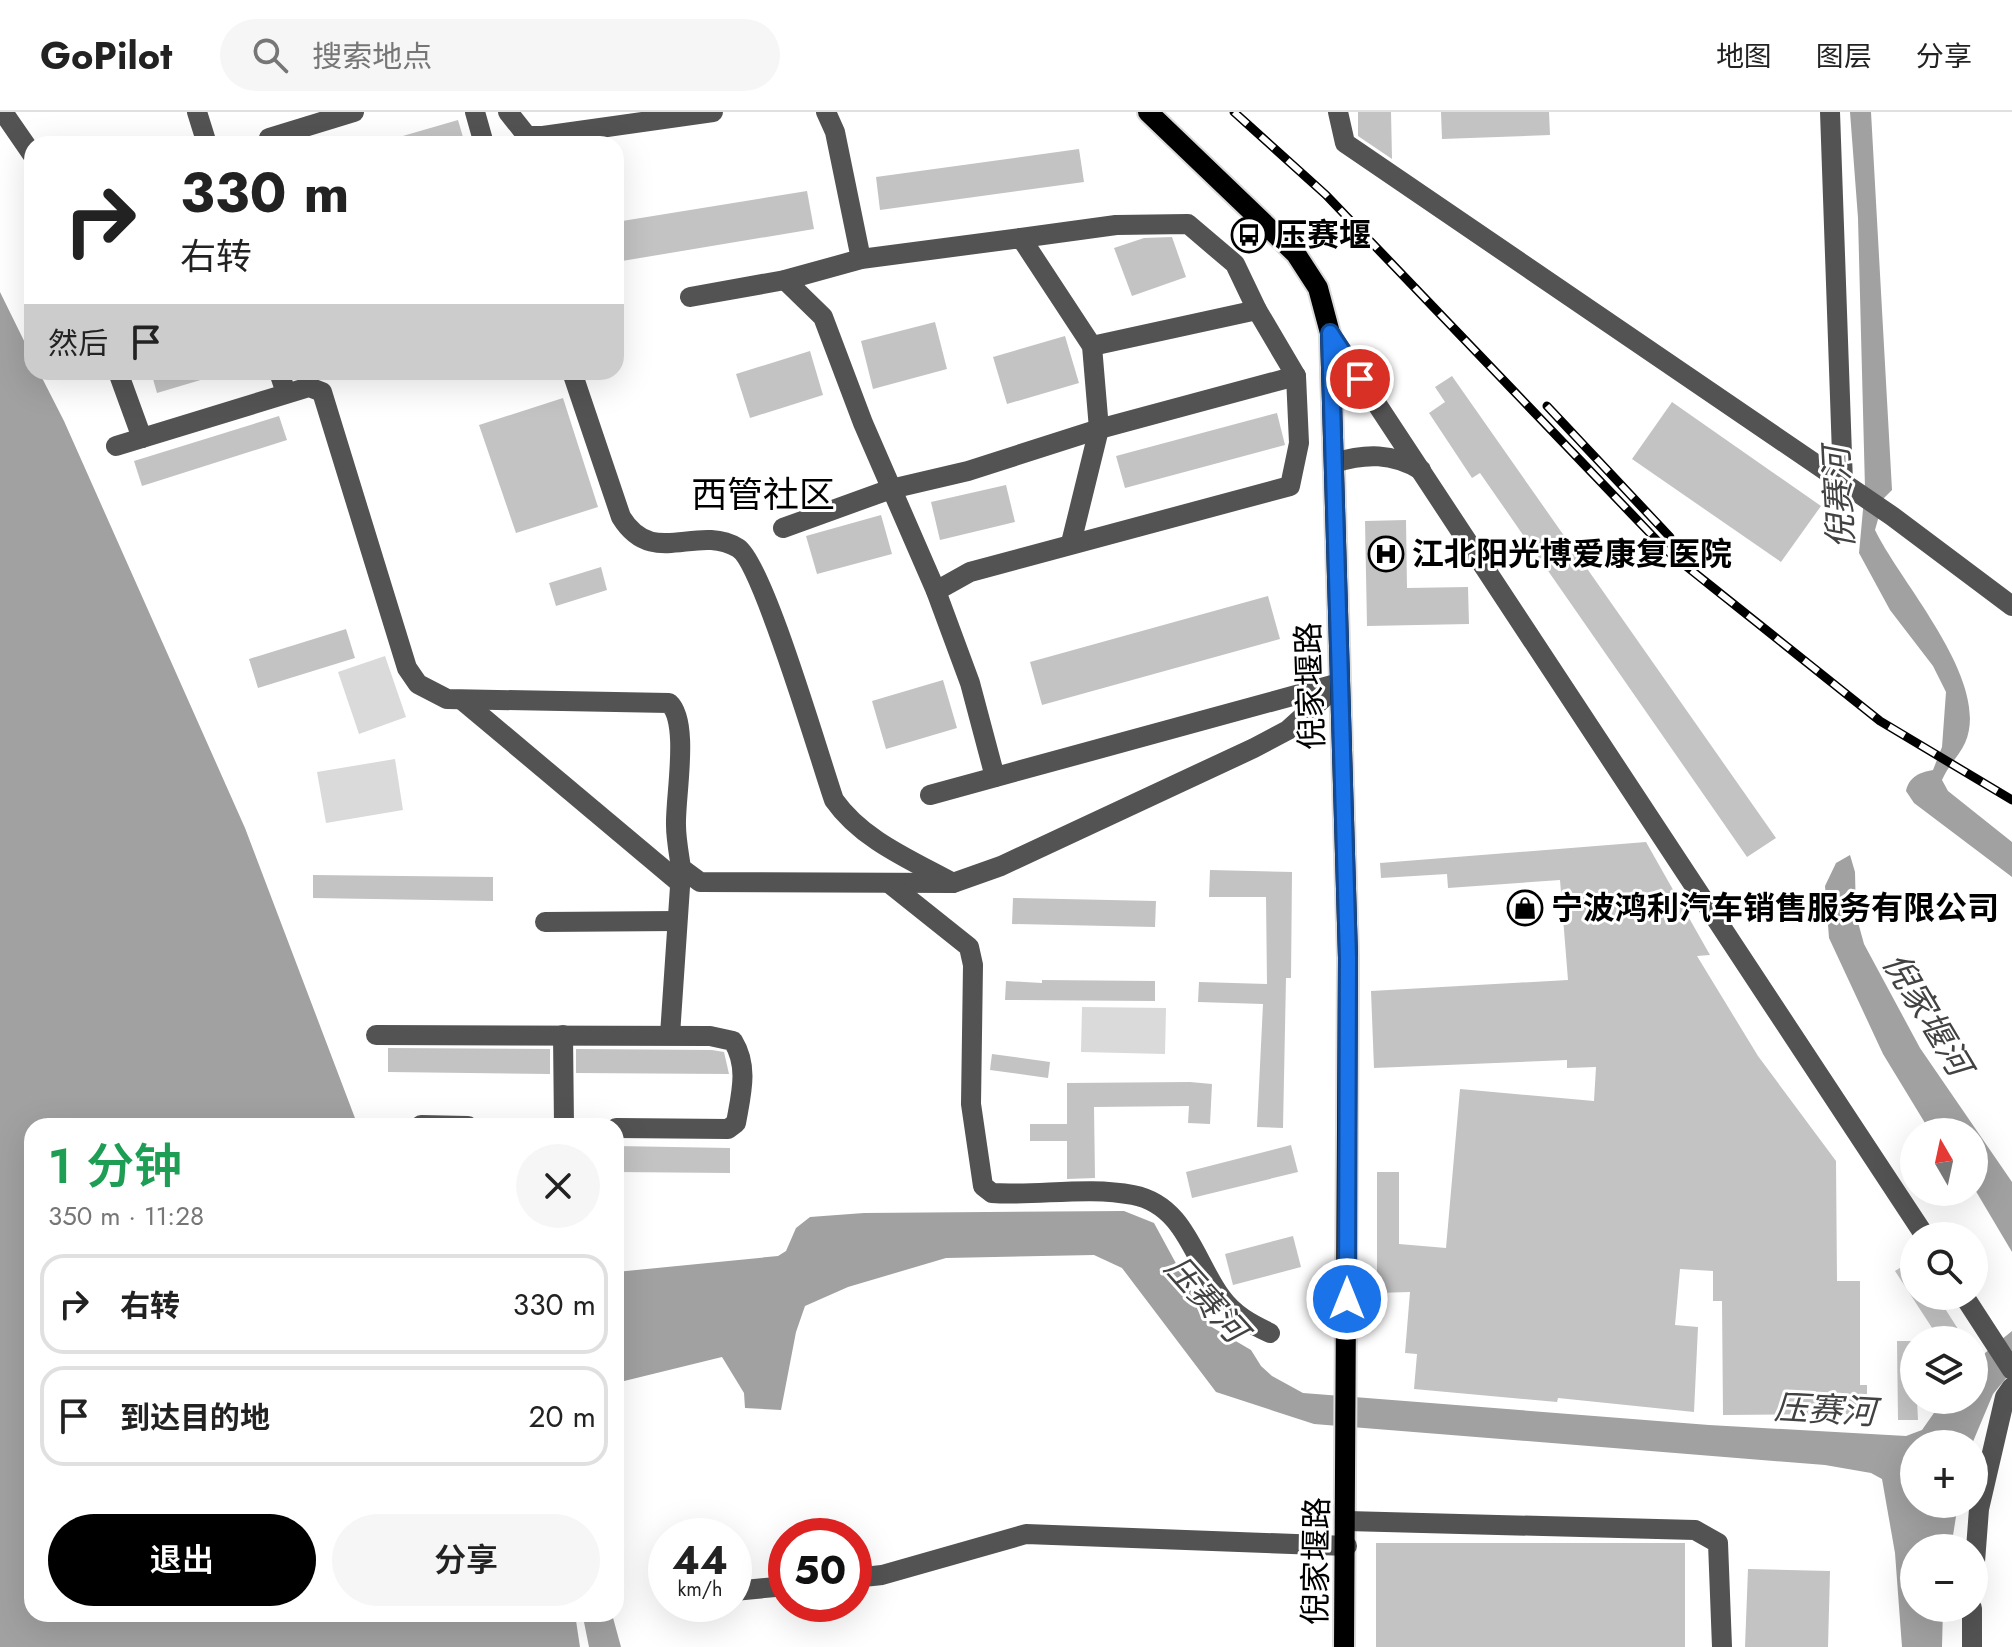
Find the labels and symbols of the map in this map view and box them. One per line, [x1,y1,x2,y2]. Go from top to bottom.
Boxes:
place label: 压赛堰 [1275,212,1371,258]
bus stop icon: 压赛堰 [1230,216,1268,254]
pin [1326,345,1394,413]
water label: 倪赛河 [1812,440,1866,550]
district label: 西管社区 [691,468,835,520]
place label: 江北阳光博爱康复医院 [1412,531,1732,577]
hospital icon: 江北阳光博爱康复医院 [1367,535,1405,573]
street label: 倪家堰路 [1285,621,1335,751]
place label: 宁波鸿利汽车销售服务有限公司 [1551,885,1999,931]
shop icon: 宁波鸿利汽车销售服务有限公司 [1506,889,1544,927]
water label: 倪家堰河 [1871,943,1986,1090]
north arrow [1900,1118,1988,1206]
water label: 压赛河 [1154,1245,1262,1358]
position arrow [1305,1257,1389,1341]
water label: 压赛河 [1773,1383,1883,1437]
street label: 倪家堰路 [1292,1497,1340,1625]
speed limit sign: 50 [768,1518,872,1622]

